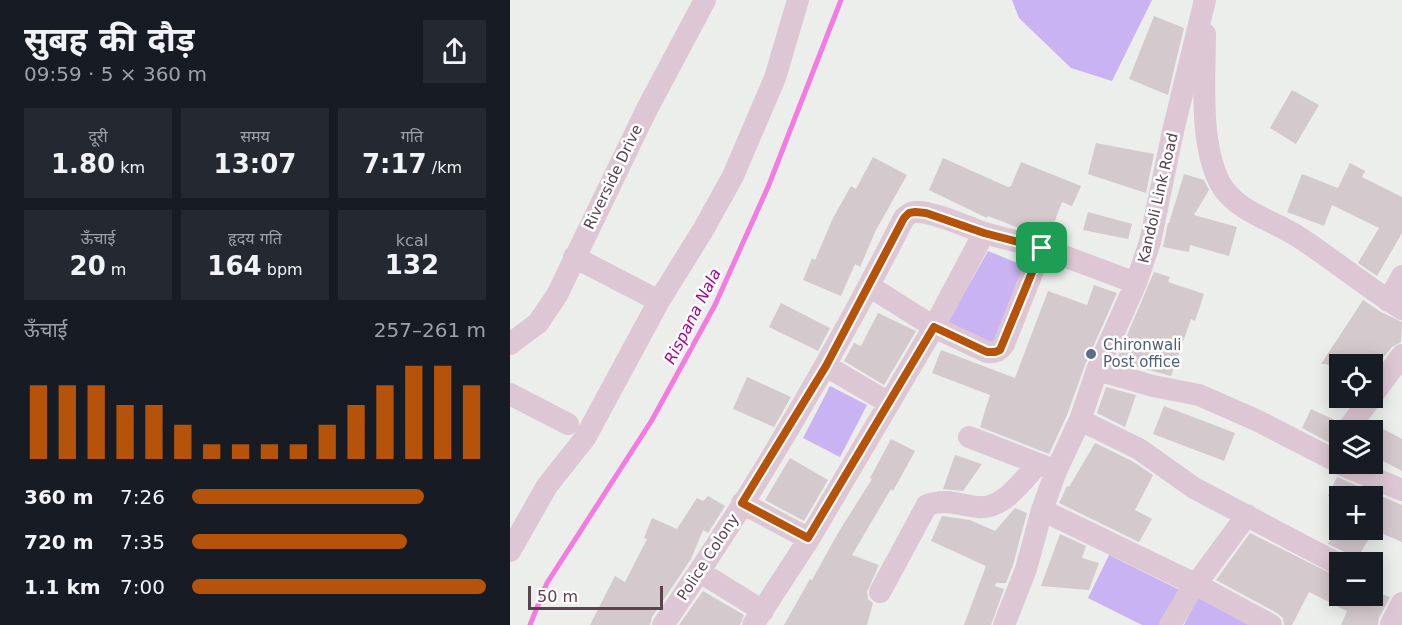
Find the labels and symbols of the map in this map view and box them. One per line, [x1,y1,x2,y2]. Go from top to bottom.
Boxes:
street label: Riverside Drive [580,122,646,232]
street label: Kandoli Link Road [1134,131,1182,265]
pin [1016,222,1067,273]
water label: Rispana Nala [660,265,725,367]
place label: Chironwali Post office [1103,336,1181,371]
marker: Chironwali Post office [1084,347,1098,361]
street label: Police Colony [673,510,743,604]
scale bar [528,583,663,610]

